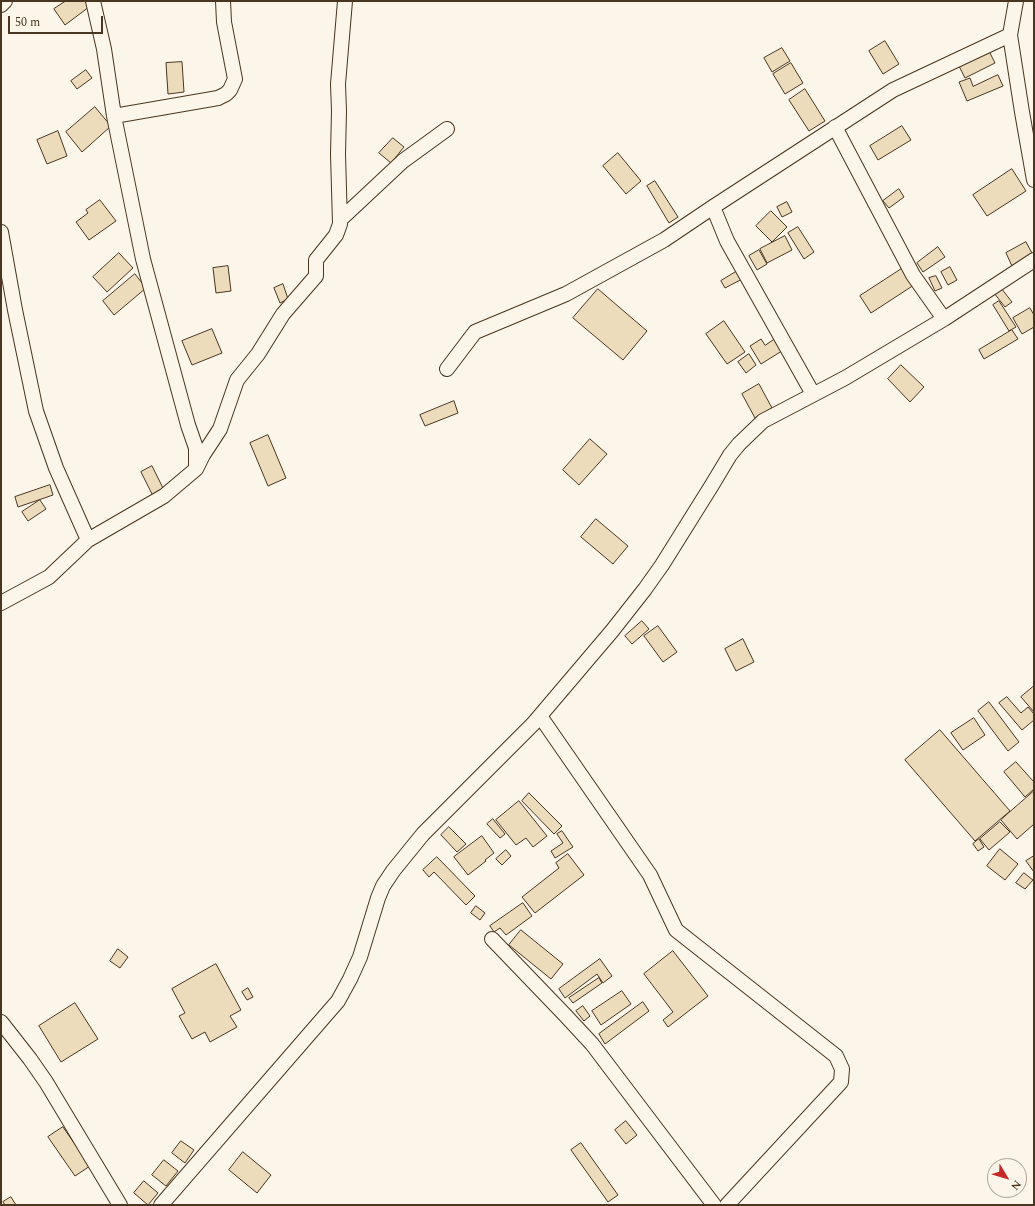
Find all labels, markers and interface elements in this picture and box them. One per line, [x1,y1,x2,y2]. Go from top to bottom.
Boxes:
scale bar [10,8,105,34]
text: 50 m [15,13,40,32]
north arrow [987,1158,1027,1198]
text: N [1007,1176,1026,1194]

